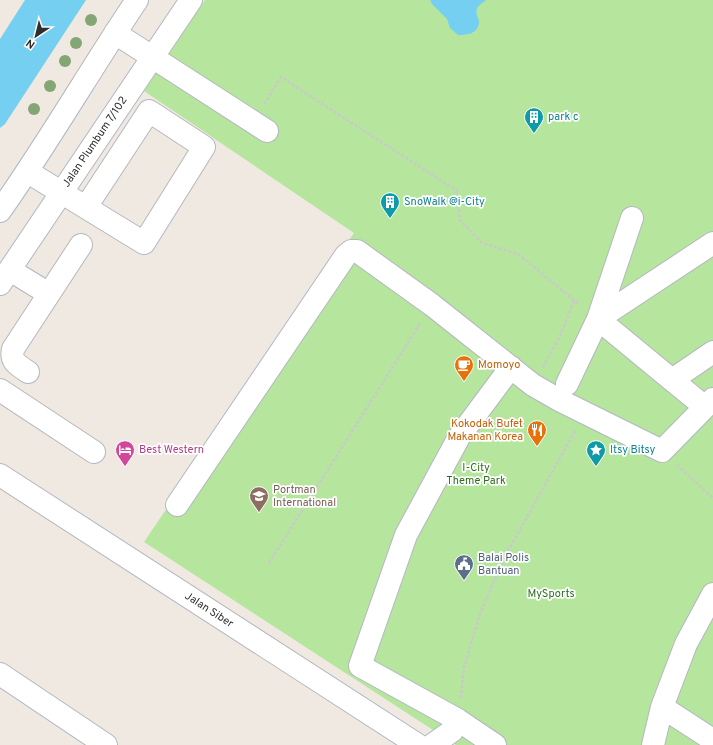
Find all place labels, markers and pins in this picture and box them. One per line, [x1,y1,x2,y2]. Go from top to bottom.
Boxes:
building icon: park c [523,106,545,134]
place label: park c [548,110,578,124]
building icon: SnoWalk @i-City [379,191,401,219]
place label: SnoWalk @i-City [404,195,485,209]
cafe icon: Momoyo [453,354,475,382]
place label: Momoyo [478,358,520,372]
place label: Kokodak Bufet Makanan Korea [448,417,523,444]
restaurant icon: Kokodak Bufet Makanan Korea [526,419,548,447]
hotel icon: Best Western [114,439,136,467]
place icon: Itsy Bitsy [585,439,607,467]
place label: Best Western [139,443,204,457]
place label: Itsy Bitsy [610,443,656,457]
place label: Portman International [273,483,336,510]
school or university icon: Portman International [248,485,270,513]
place label: Balai Polis Bantuan [478,551,529,578]
public building icon: Balai Polis Bantuan [453,553,475,581]

